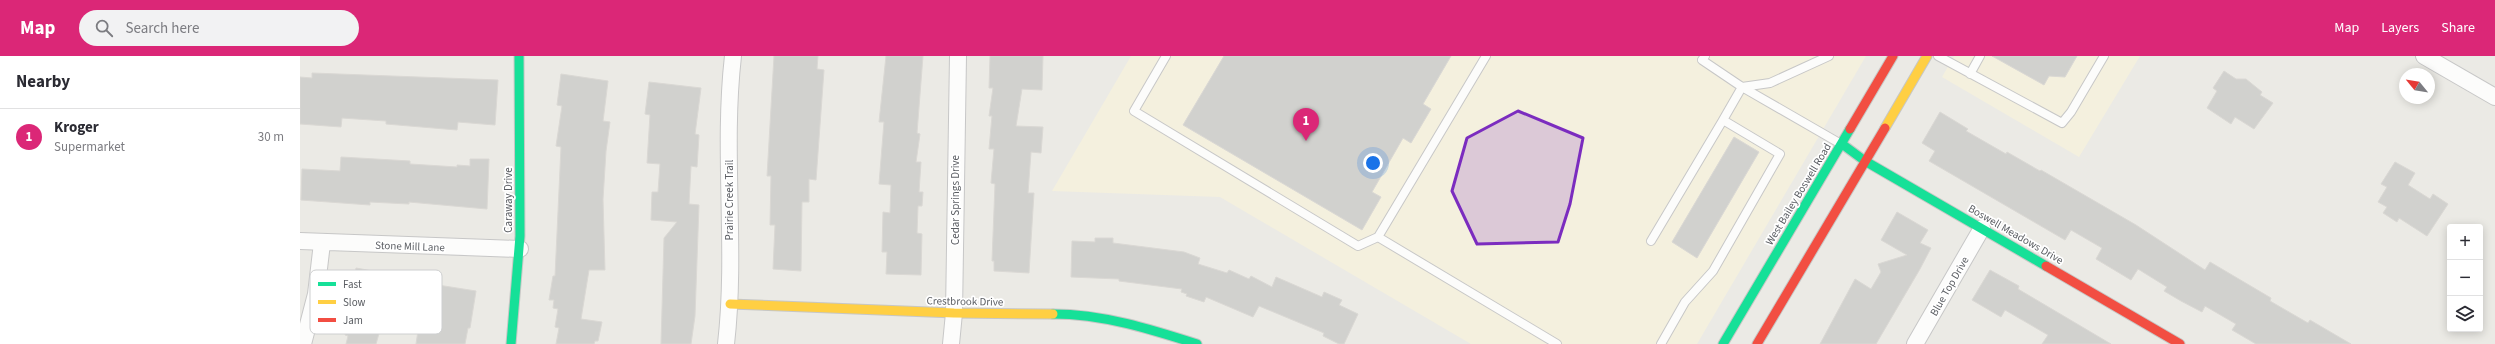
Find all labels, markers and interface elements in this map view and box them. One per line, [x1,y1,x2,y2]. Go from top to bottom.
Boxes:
search box [79,10,359,46]
text: Map [20,15,55,42]
icon: search [93,17,115,39]
text: Search here [125,18,199,39]
text: Map [2334,18,2359,38]
text: Layers [2381,18,2419,38]
text: Share [2441,18,2475,38]
north arrow [2399,68,2435,104]
text: Nearby [16,70,70,94]
pin: 1 [1293,108,1319,141]
text: Kroger [54,117,99,138]
text: 1 [26,128,32,146]
text: 30 m [258,128,284,146]
text: Supermarket [54,138,125,156]
street label: West Bailey Boswell Road [1762,140,1835,248]
your location [1363,153,1383,173]
street label: Cedar Springs Drive [948,154,963,245]
street label: Prairie Creek Trail [722,159,737,240]
street label: Caraway Drive [501,167,516,233]
street label: Boswell Meadows Drive [1965,201,2067,268]
map controls [2447,224,2483,332]
button: + [2447,224,2483,260]
street label: Stone Mill Lane [375,238,446,255]
street label: Blue Top Drive [1926,253,1973,319]
button: − [2447,260,2483,296]
legend [310,270,442,334]
text: Fast [343,277,362,292]
street label: Crestbrook Drive [926,293,1004,310]
text: Slow [343,295,366,310]
button: layers [2447,296,2483,332]
text: Jam [343,313,363,328]

